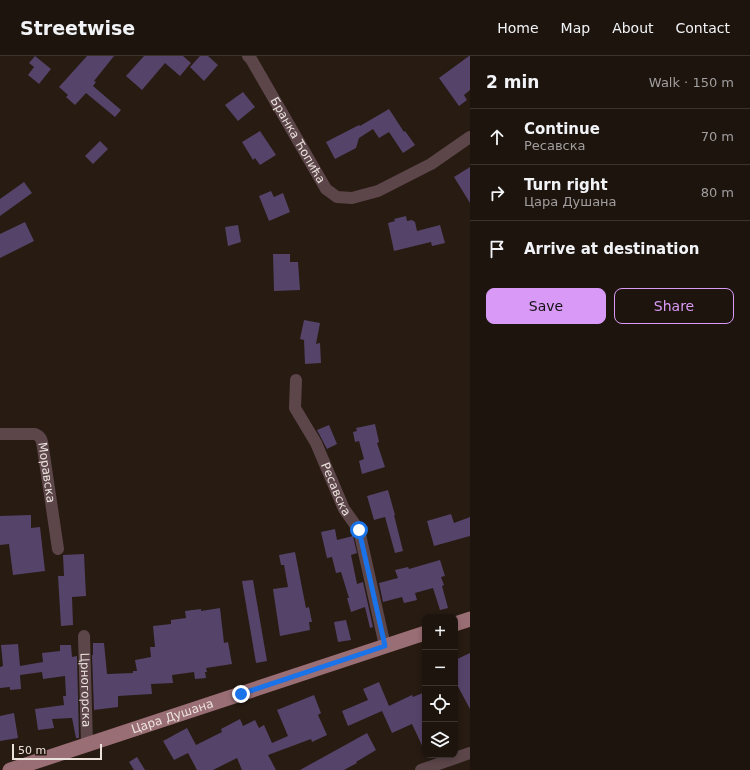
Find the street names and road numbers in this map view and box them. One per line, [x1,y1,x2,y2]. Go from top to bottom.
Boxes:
street label: Бранка Ћопића [268,95,328,186]
street label: Моравска [35,441,58,504]
street label: Ресавска [318,460,354,519]
street label: Црногорска [77,652,94,727]
street label: Цара Душана [130,696,215,736]

